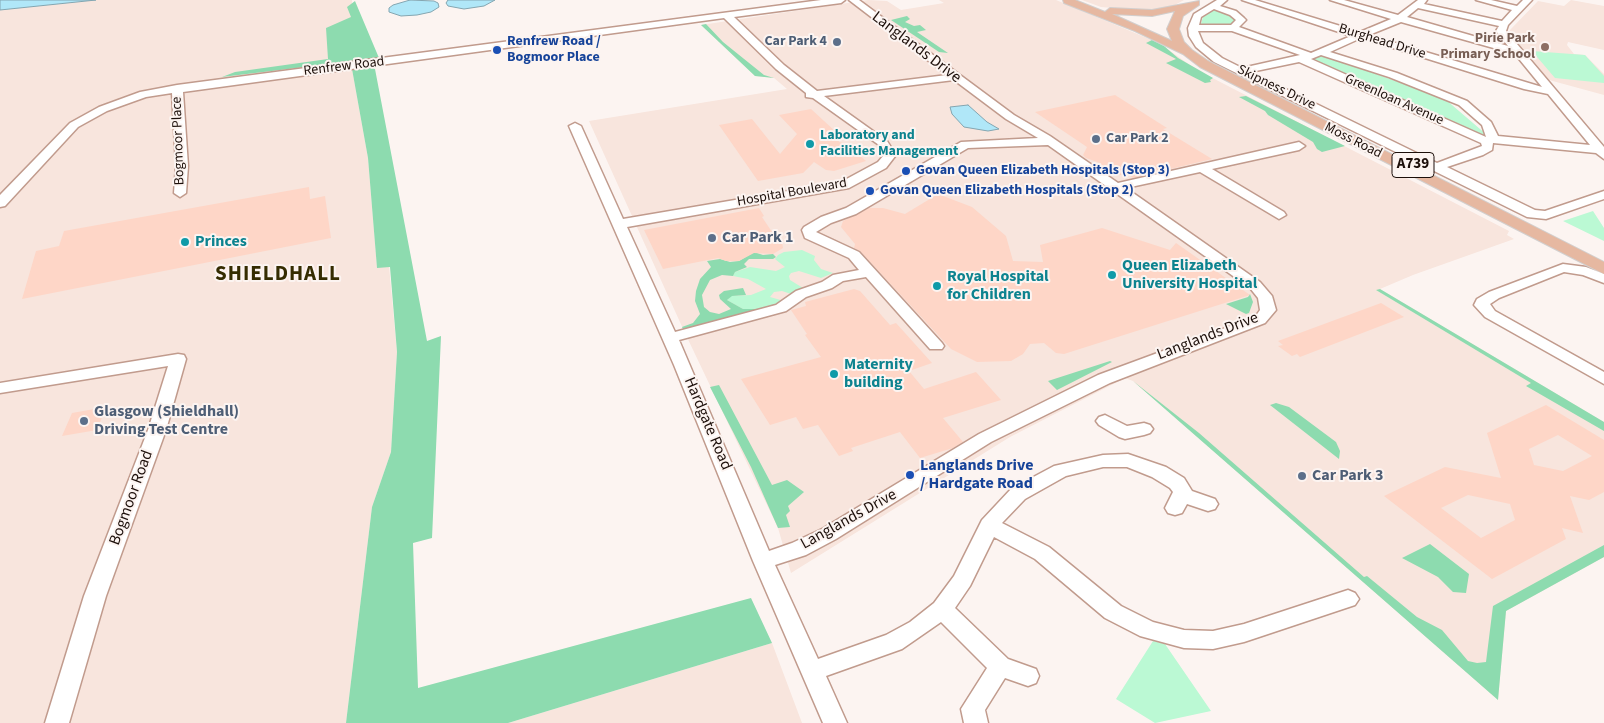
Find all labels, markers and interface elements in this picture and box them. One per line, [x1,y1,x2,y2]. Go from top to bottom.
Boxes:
street label: Langlands Drive [867,8,965,88]
street label: Burghead Drive [1337,21,1427,63]
place label: Pirie Park Primary School [1440,31,1535,64]
place label: Renfrew Road / Bogmoor Place [507,34,601,66]
place label: Car Park 4 [764,34,827,50]
marker: Car Park 4 [831,36,843,48]
marker: Pirie Park Primary School [1539,41,1551,53]
marker: Renfrew Road / Bogmoor Place [491,44,503,56]
street label: Renfrew Road [303,54,385,80]
street label: Skipness Drive [1234,62,1318,114]
street label: Greenloan Avenue [1342,71,1446,129]
street label: Bogmoor Place [169,96,189,186]
street label: Moss Road [1321,119,1385,163]
place label: Laboratory and Facilities Management [820,128,958,160]
place label: Car Park 2 [1106,131,1169,147]
marker: Car Park 2 [1090,133,1102,145]
marker: Laboratory and Facilities Management [804,138,816,150]
road number: A739 [1392,152,1434,178]
place label: Govan Queen Elizabeth Hospitals (Stop 3) [916,163,1170,179]
marker: Govan Queen Elizabeth Hospitals (Stop 3) [900,165,912,177]
street label: Hospital Boulevard [736,175,848,211]
place label: Govan Queen Elizabeth Hospitals (Stop 2) [880,183,1134,199]
marker: Govan Queen Elizabeth Hospitals (Stop 2) [864,185,876,197]
place label: Car Park 1 [722,228,794,248]
place label: Princes [195,232,247,252]
marker: Car Park 1 [706,232,718,244]
marker: Princes [179,236,191,248]
place label: Queen Elizabeth University Hospital [1122,256,1257,294]
district label: SHIELDHALL [214,262,342,288]
place label: Royal Hospital for Children [947,267,1049,305]
marker: Queen Elizabeth University Hospital [1106,269,1118,281]
marker: Royal Hospital for Children [931,280,943,292]
street label: Langlands Drive [1155,309,1261,365]
place label: Maternity building [844,355,913,393]
marker: Maternity building [828,368,840,380]
street label: Hardgate Road [679,375,735,473]
place label: Glasgow (Shieldhall) Driving Test Centre [94,402,239,440]
marker: Glasgow (Shieldhall) Driving Test Centre [78,415,90,427]
street label: Bogmoor Road [106,448,158,548]
place label: Langlands Drive / Hardgate Road [920,456,1034,494]
place label: Car Park 3 [1312,466,1384,486]
marker: Langlands Drive / Hardgate Road [904,469,916,481]
marker: Car Park 3 [1296,470,1308,482]
street label: Langlands Drive [798,486,900,554]

